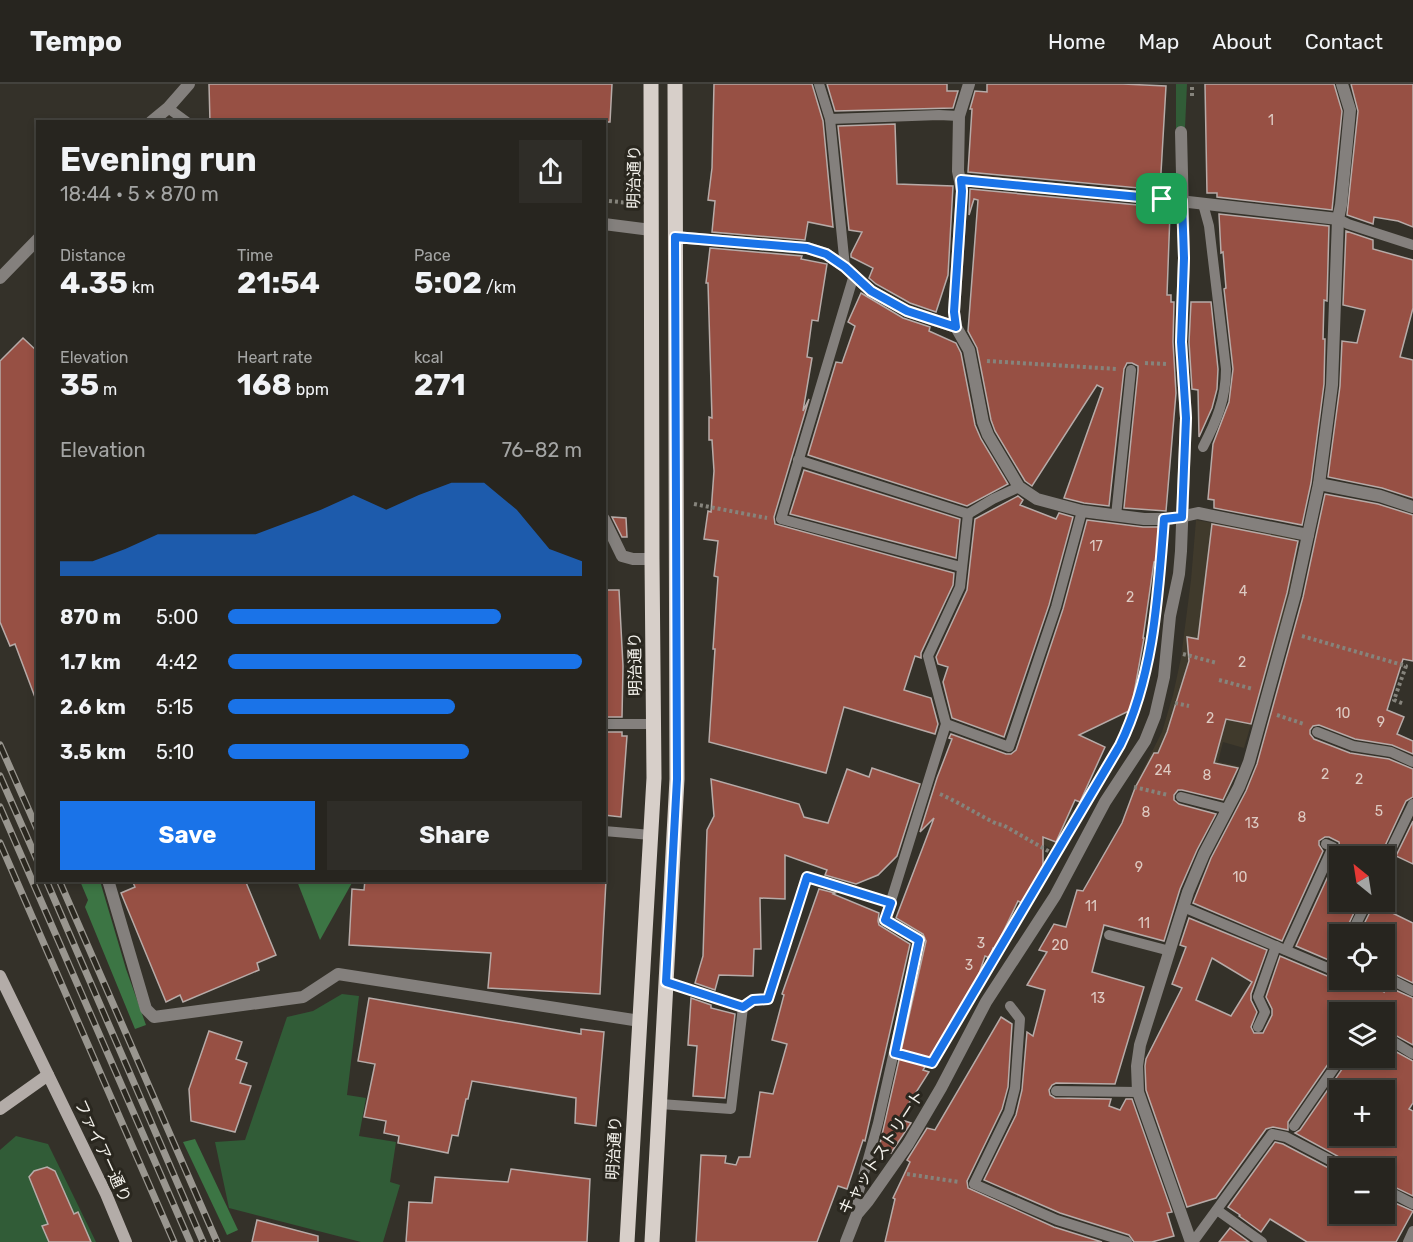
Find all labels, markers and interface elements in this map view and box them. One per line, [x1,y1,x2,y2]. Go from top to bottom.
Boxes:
text: Tempo [30,25,122,58]
text: Home [1048,29,1105,54]
text: Map [1138,29,1179,54]
text: About [1212,29,1272,54]
text: Contact [1305,29,1383,54]
house number: 1 [1268,112,1274,129]
text: Evening run [60,140,257,179]
button: share [519,140,582,203]
street label: 明治通り [624,145,644,209]
pin [1136,173,1187,224]
text: 18:44 · 5 × 870 m [60,182,219,206]
icon: arrive [1145,182,1178,215]
text: Distance [60,246,126,265]
text: Time [237,246,273,265]
text: Pace [414,246,451,265]
text: 4.35 [60,265,128,301]
text: 21:54 [237,265,320,301]
text: 5:02 [414,265,482,301]
text: km [128,278,154,297]
text: /km [482,278,516,297]
text: Elevation [60,348,129,367]
text: Heart rate [237,348,312,367]
text: kcal [414,348,443,367]
text: 35 [60,367,99,403]
text: 168 [237,367,292,403]
text: 271 [414,367,466,403]
text: m [99,380,117,399]
text: bpm [292,380,329,399]
text: Elevation [60,438,146,462]
text: 76–82 m [502,438,582,462]
house number: 17 [1089,538,1103,555]
house number: 4 [1239,583,1248,600]
house number: 2 [1126,589,1134,606]
text: 870 m [60,605,121,629]
text: 5:00 [156,605,198,629]
street label: 明治通り [625,632,645,696]
text: 1.7 km [60,650,121,674]
text: 4:42 [156,650,198,674]
house number: 2 [1238,654,1246,671]
text: 2.6 km [60,695,126,719]
text: 5:15 [156,695,193,719]
house number: 10 [1336,705,1351,722]
house number: 2 [1206,710,1214,727]
house number: 9 [1377,714,1385,731]
text: 3.5 km [60,740,126,764]
text: 5:10 [156,740,194,764]
house number: 24 [1155,762,1172,779]
house number: 2 [1321,766,1329,783]
house number: 8 [1203,767,1212,784]
house number: 2 [1355,771,1363,788]
button: Save [60,801,315,870]
button: Share [327,801,582,870]
house number: 5 [1375,803,1383,820]
house number: 8 [1142,804,1151,821]
house number: 8 [1298,809,1307,826]
house number: 13 [1245,815,1259,832]
north arrow [1329,846,1395,912]
map controls [1329,846,1395,1224]
house number: 9 [1135,859,1143,876]
house number: 10 [1233,869,1248,886]
house number: 11 [1085,898,1097,915]
house number: 11 [1138,915,1150,932]
button: locate [1329,924,1395,990]
house number: 3 [977,935,985,952]
house number: 20 [1051,937,1069,954]
house number: 3 [965,957,973,974]
house number: 13 [1091,990,1105,1007]
button: layers [1329,1002,1395,1068]
button: + [1329,1080,1395,1146]
street label: キャットストリート [834,1086,928,1218]
street label: ファイアー通り [71,1097,135,1205]
street label: 明治通り [603,1116,625,1180]
button: − [1329,1158,1395,1224]

